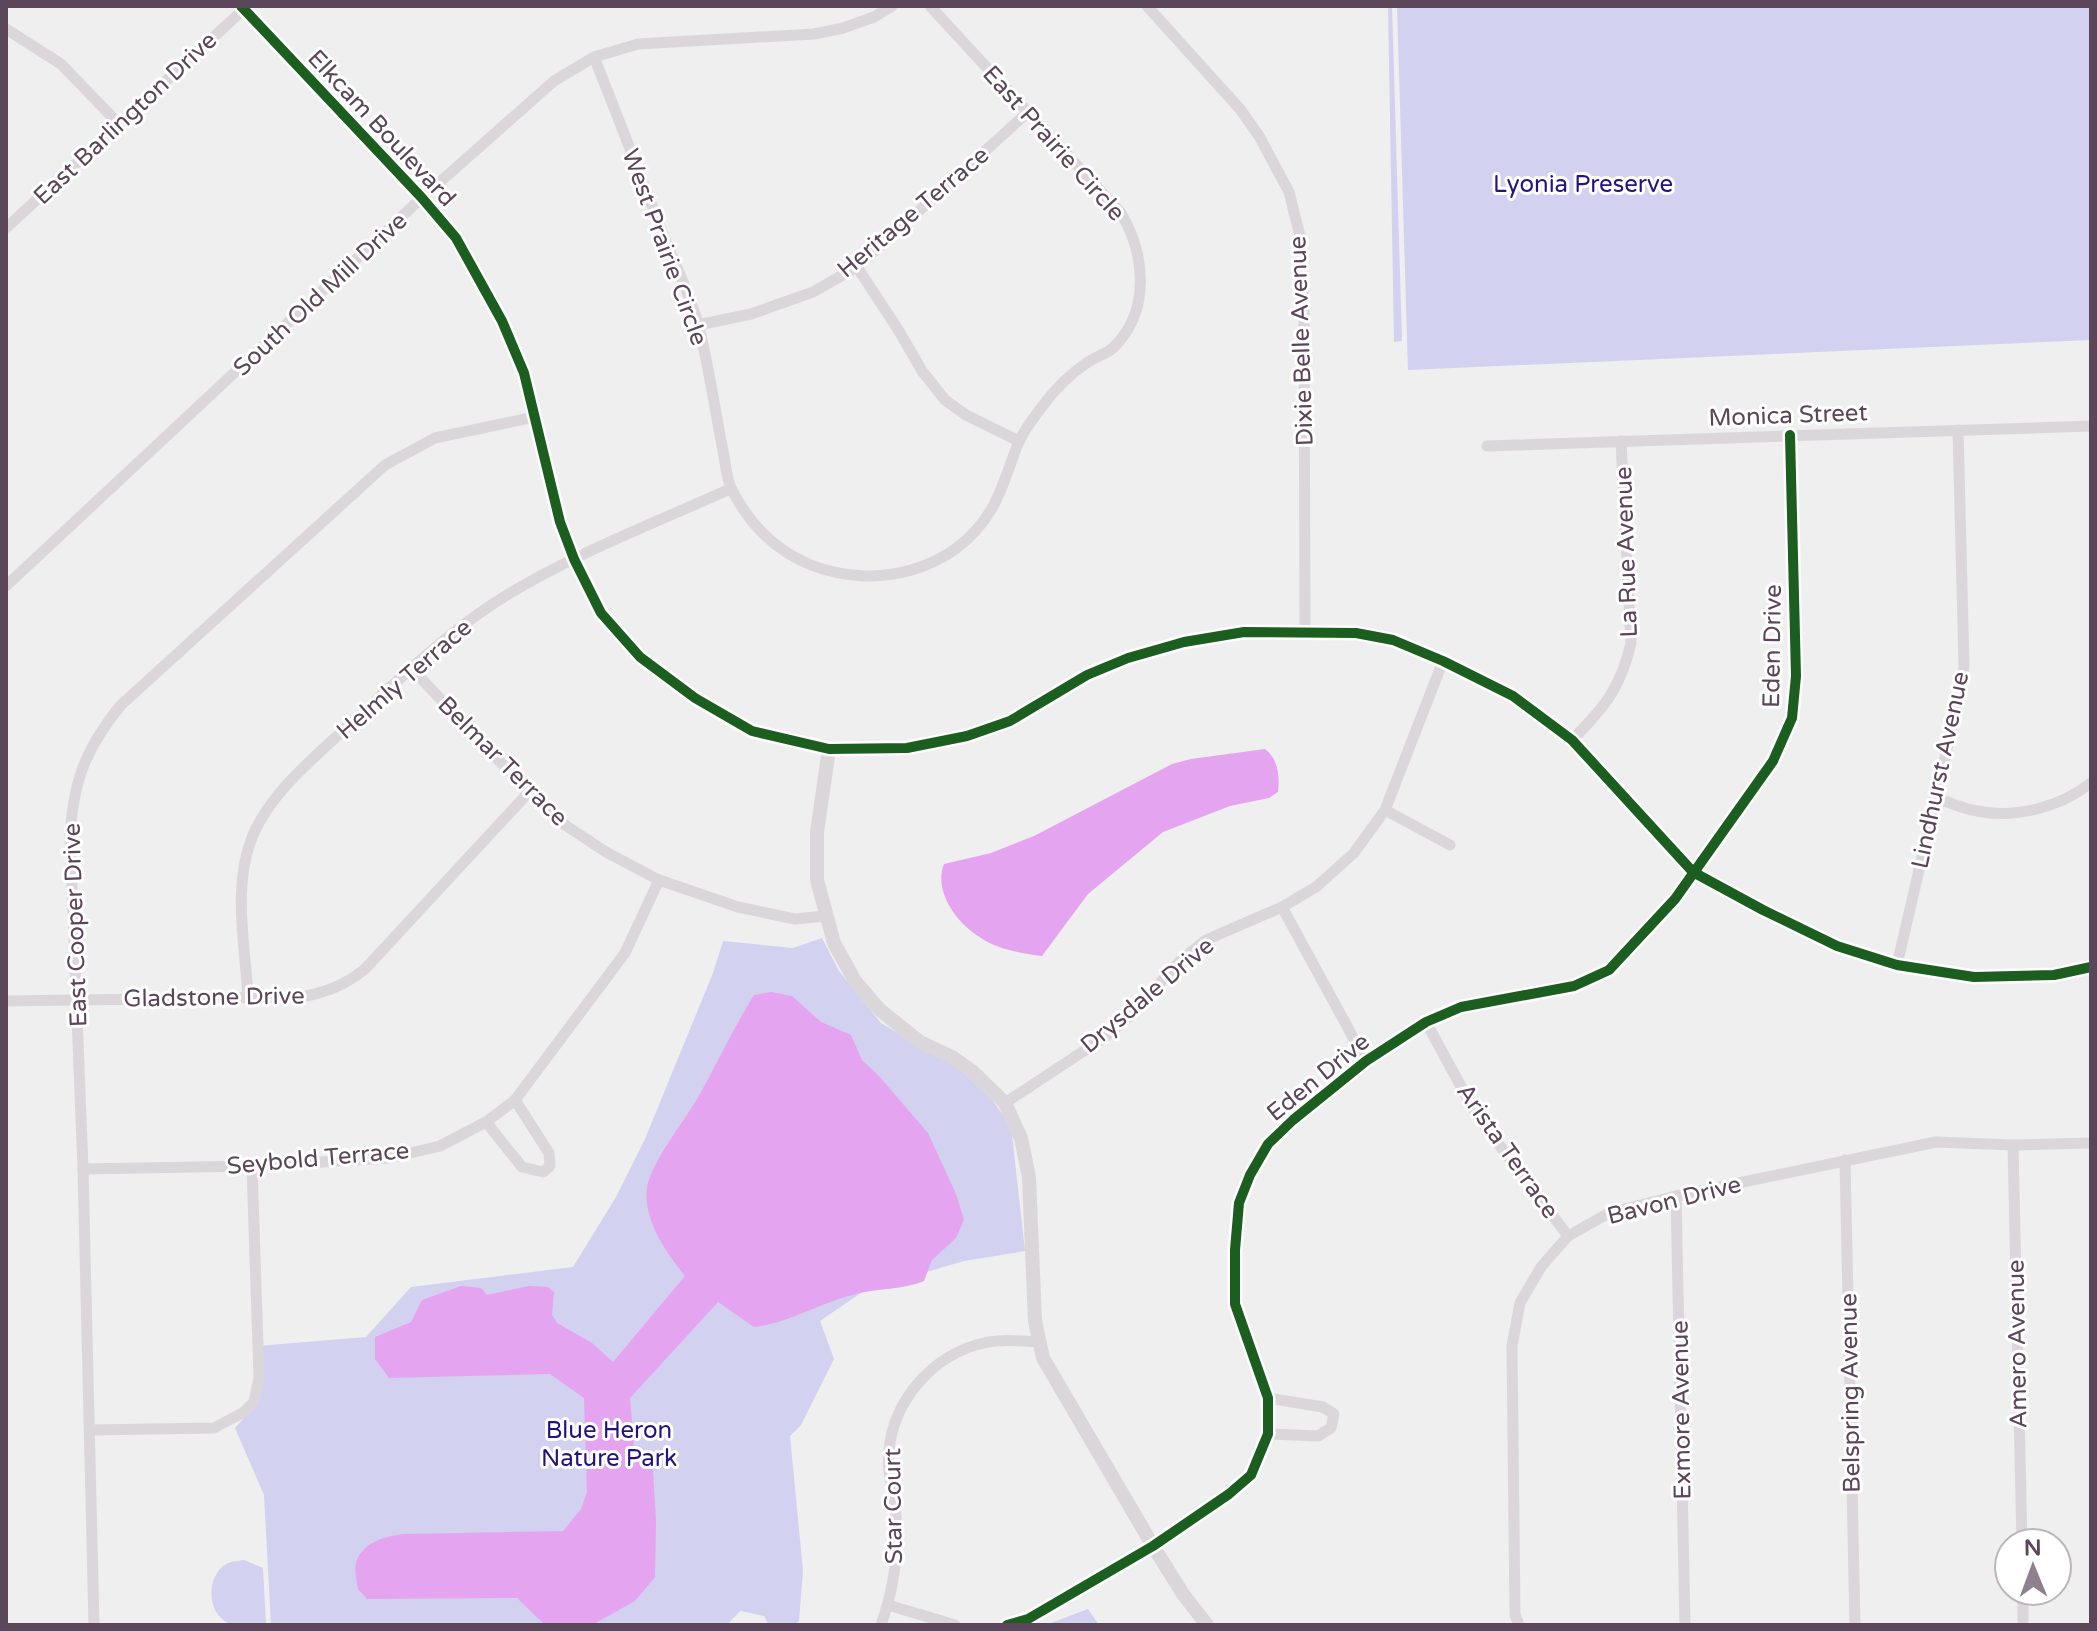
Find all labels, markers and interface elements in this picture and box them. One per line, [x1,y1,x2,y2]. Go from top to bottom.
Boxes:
street label: East Barlington Drive [28,26,223,211]
street label: Elkcam Boulevard [301,44,462,213]
street label: East Prairie Circle [976,60,1131,227]
street label: Heritage Terrace [832,141,995,284]
street label: West Prairie Circle [616,145,714,349]
park label: Lyonia Preserve [1493,170,1673,199]
street label: South Old Mill Drive [227,206,413,382]
street label: Dixie Belle Avenue [1283,235,1320,447]
street label: Monica Street [1708,398,1868,433]
street label: La Rue Avenue [1609,466,1644,638]
street label: Eden Drive [1757,584,1788,708]
street label: Helmly Terrace [331,613,478,746]
street label: Lindhurst Avenue [1905,669,1976,871]
street label: Belmar Terrace [432,690,574,832]
street label: East Cooper Drive [57,822,94,1028]
street label: Drysdale Drive [1075,931,1220,1060]
street label: Gladstone Drive [123,981,305,1014]
street label: Eden Drive [1261,1027,1375,1128]
street label: Arista Terrace [1450,1078,1565,1224]
street label: Seybold Terrace [226,1136,410,1181]
street label: Bavon Drive [1604,1170,1744,1231]
street label: Amero Avenue [2002,1259,2033,1429]
street label: Belspring Avenue [1834,1293,1867,1493]
street label: Exmore Avenue [1665,1320,1698,1500]
park label: Blue Heron Nature Park [541,1416,677,1473]
street label: Star Court [878,1448,909,1564]
north arrow [1993,1527,2073,1607]
text: N [2024,1535,2042,1561]

